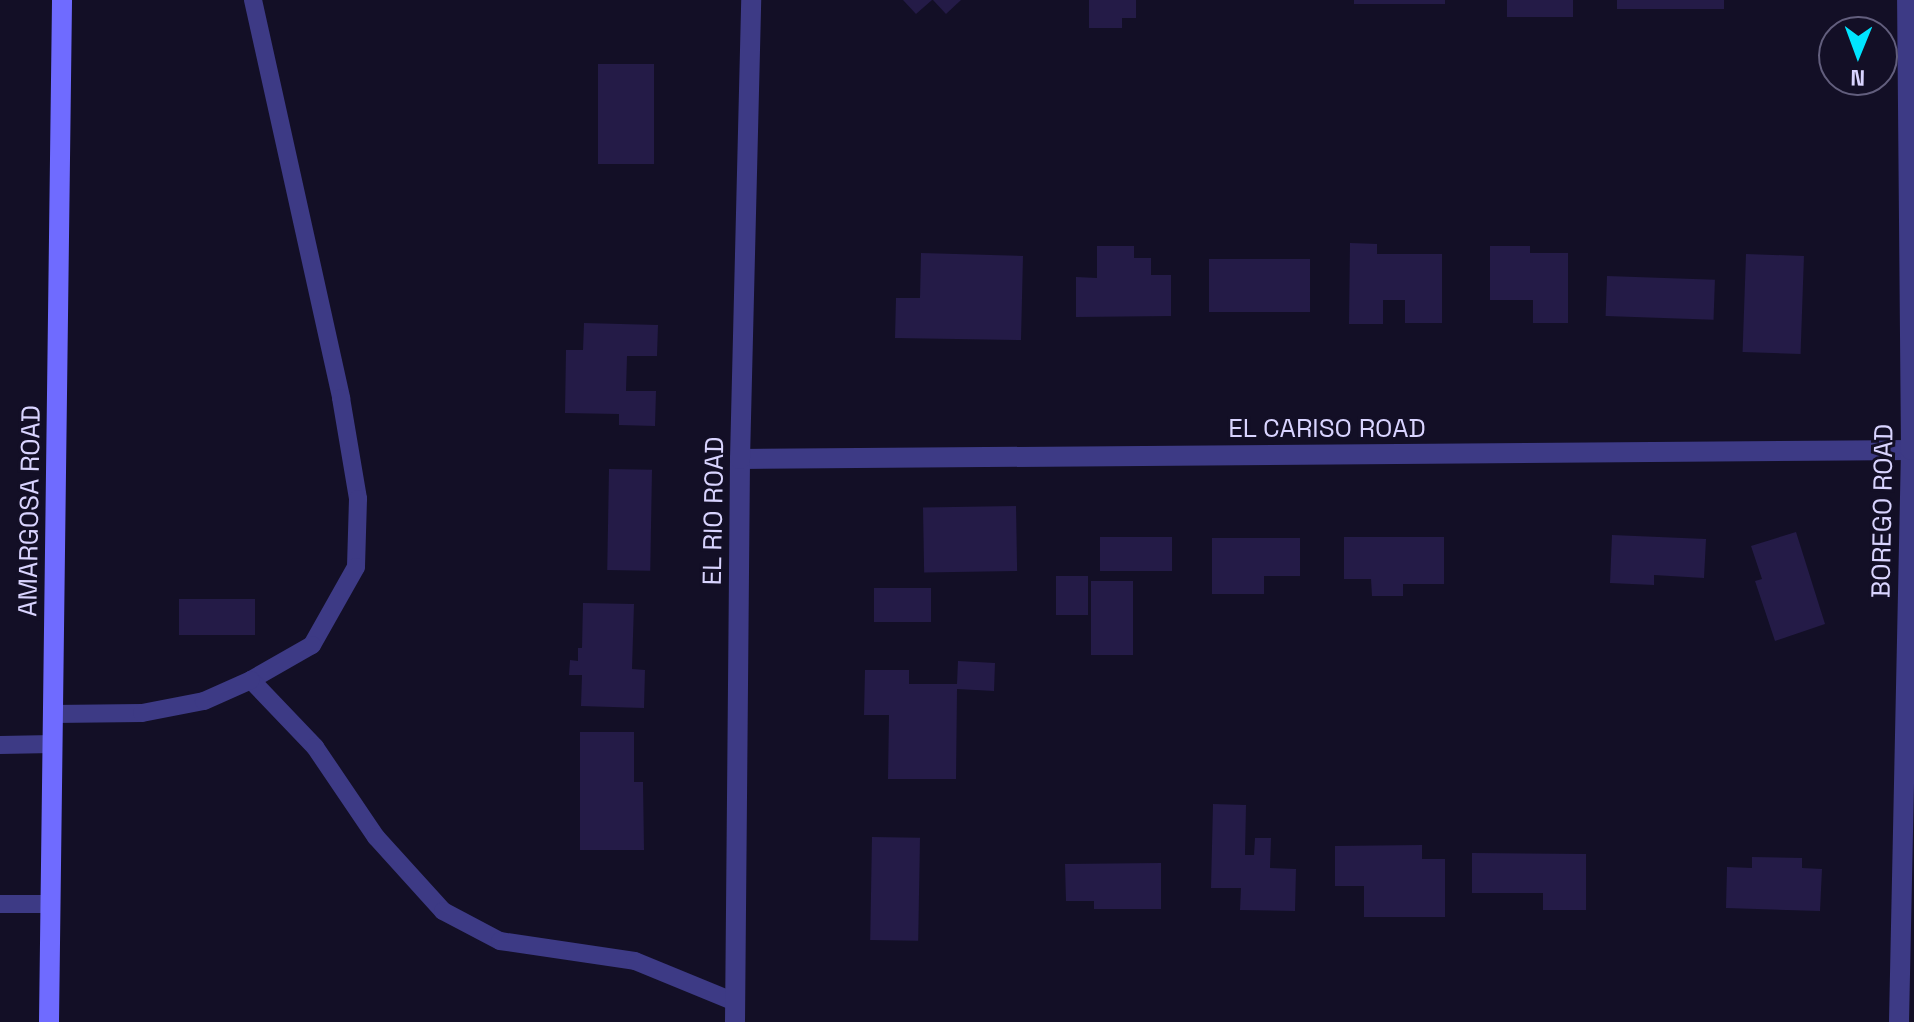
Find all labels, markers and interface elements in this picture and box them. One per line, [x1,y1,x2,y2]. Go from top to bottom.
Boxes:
north arrow [1818,16,1898,96]
text: N [1850,64,1865,92]
street label: AMARGOSA ROAD [13,405,47,617]
street label: EL CARISO ROAD [1228,413,1426,445]
street label: BOREGO ROAD [1866,424,1900,598]
street label: EL RIO ROAD [697,436,731,586]

